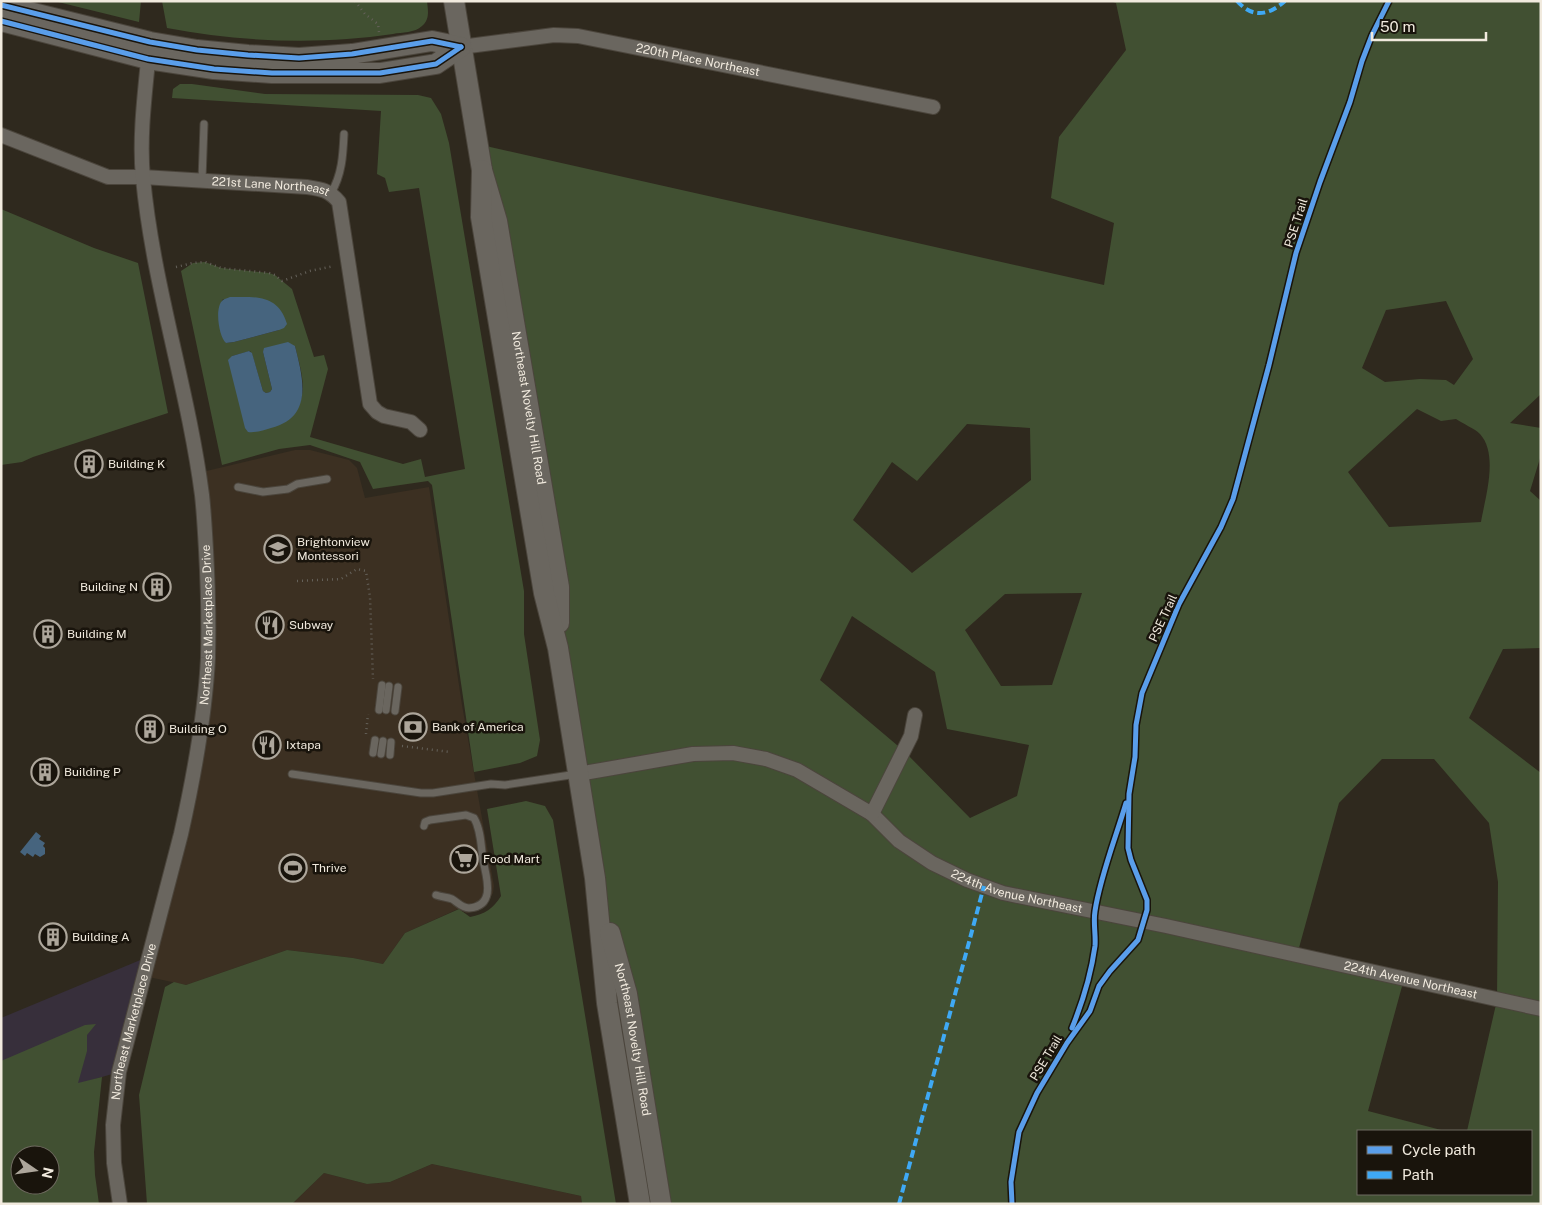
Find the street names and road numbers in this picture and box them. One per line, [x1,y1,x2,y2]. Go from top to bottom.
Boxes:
street label: 220th Place Northeast [635,41,761,79]
street label: 221st Lane Northeast [211,174,332,199]
street label: PSE Trail [1282,196,1311,249]
street label: Northeast Novelty Hill Road [509,330,549,485]
street label: Northeast Marketplace Drive [197,544,215,706]
street label: PSE Trail [1146,592,1180,644]
street label: 224th Avenue Northeast [949,866,1084,916]
street label: Northeast Marketplace Drive [109,942,159,1101]
street label: 224th Avenue Northeast [1343,959,1479,1002]
street label: Northeast Novelty Hill Road [612,961,654,1117]
street label: PSE Trail [1027,1032,1065,1083]

